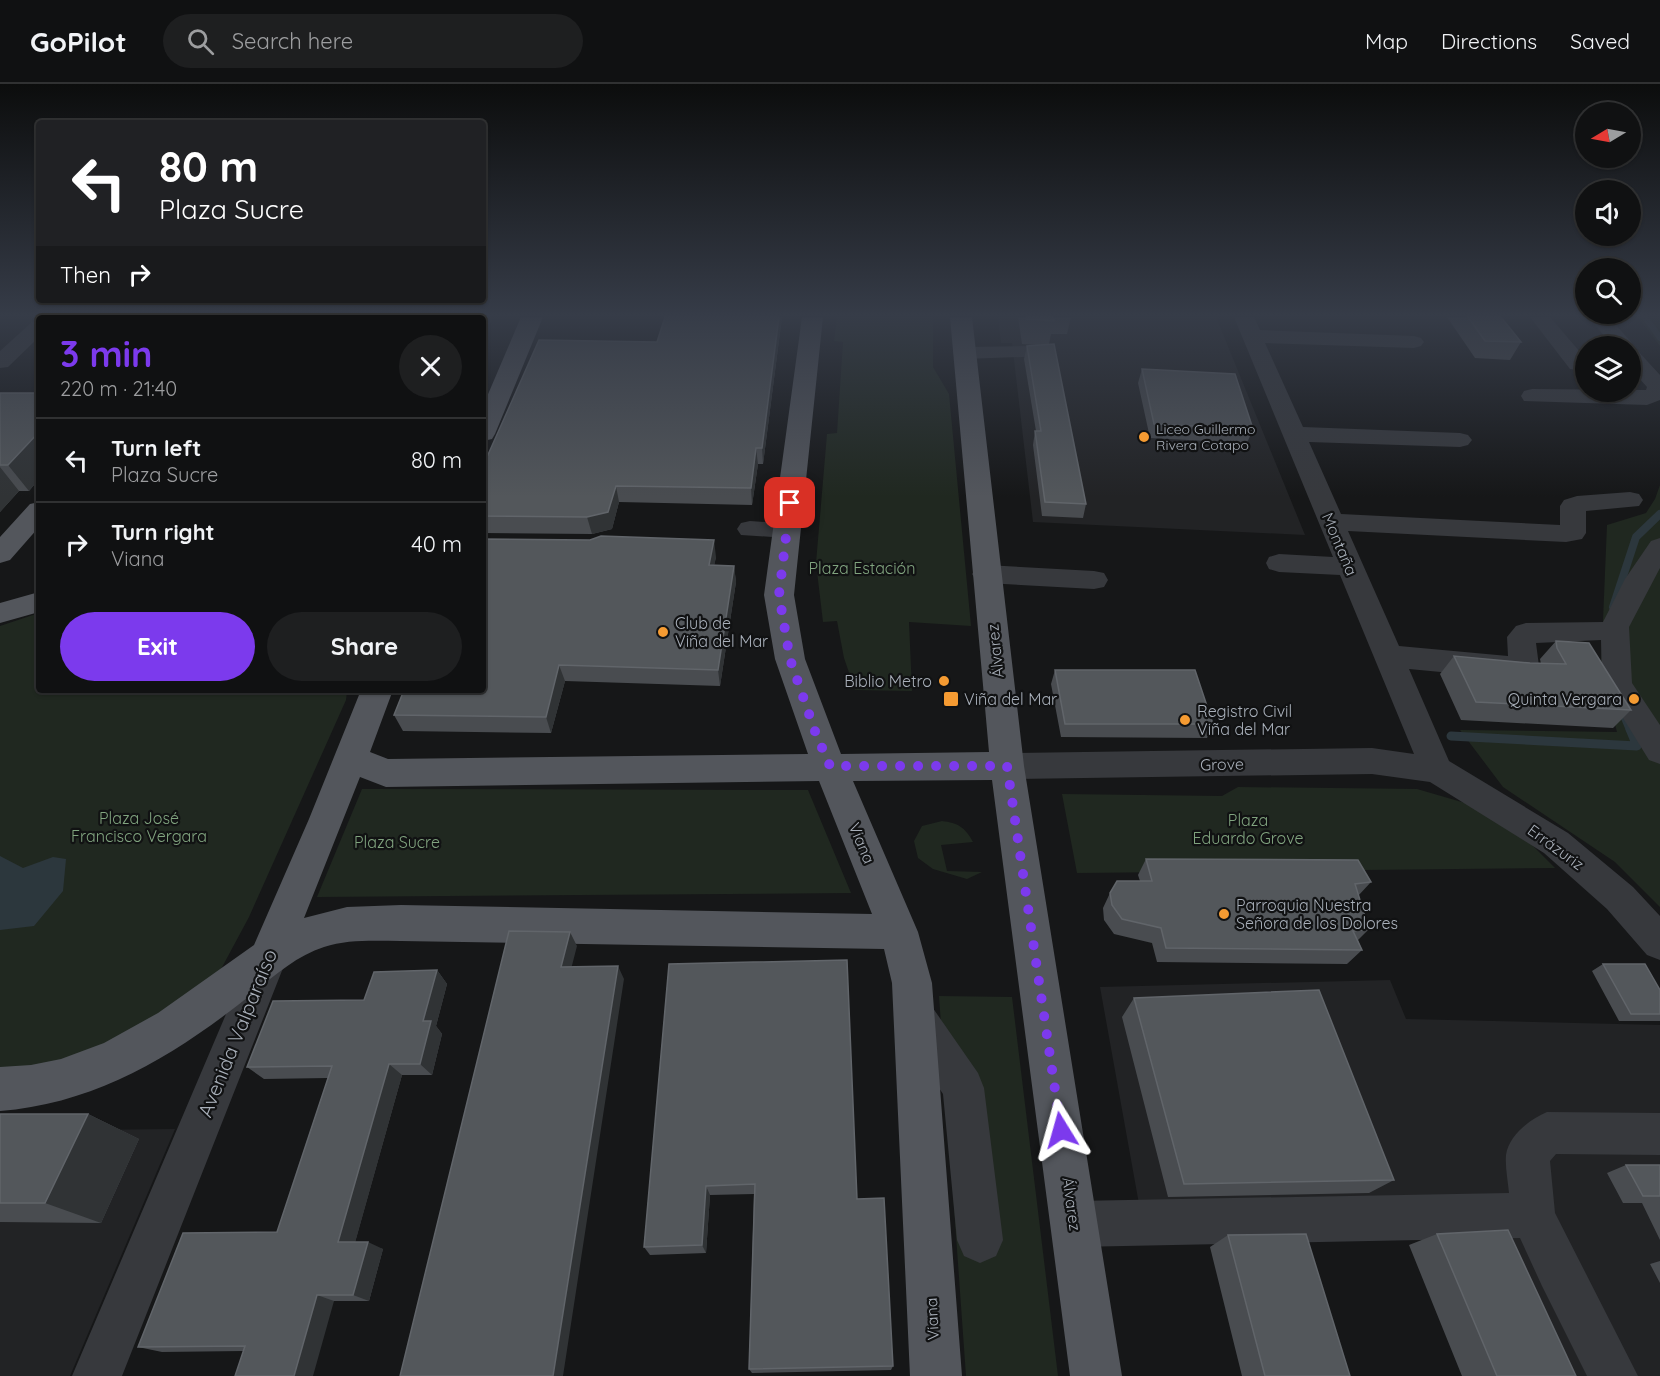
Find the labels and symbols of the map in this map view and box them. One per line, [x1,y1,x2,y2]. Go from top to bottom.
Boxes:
north arrow [1575,102,1641,168]
place label: Liceo Guillermo Rivera Cotapo [1156,420,1255,454]
marker: Liceo Guillermo Rivera Cotapo [1137,430,1151,444]
pin [764,477,815,528]
street label: Montaña [1318,510,1362,578]
park label: Plaza Estación [809,558,915,578]
place label: Club de Viña del Mar [675,613,768,651]
street label: Álvarez [982,623,1008,679]
marker: Club de Viña del Mar [656,625,670,639]
place label: Biblio Metro [844,671,932,691]
marker: Biblio Metro [937,674,951,688]
place label: Viña del Mar [964,689,1057,709]
place label: Quinta Vergara [1508,689,1622,709]
marker: Viña del Mar [942,690,960,708]
marker: Quinta Vergara [1627,692,1641,706]
place label: Registro Civil Viña del Mar [1197,701,1292,739]
marker: Registro Civil Viña del Mar [1178,713,1192,727]
street label: Grove [1200,754,1244,774]
park label: Plaza José Francisco Vergara [71,808,207,846]
park label: Plaza Eduardo Grove [1192,810,1304,848]
street label: Viana [844,819,880,867]
street label: Errázuriz [1524,820,1588,874]
park label: Plaza Sucre [354,832,440,852]
place label: Parroquia Nuestra Señora de los Dolores [1236,895,1398,933]
marker: Parroquia Nuestra Señora de los Dolores [1217,907,1231,921]
street label: Avenida Valparaíso [192,945,282,1121]
position arrow [1029,1098,1093,1162]
street label: Álvarez [1058,1176,1086,1232]
street label: Viana [921,1297,943,1341]

